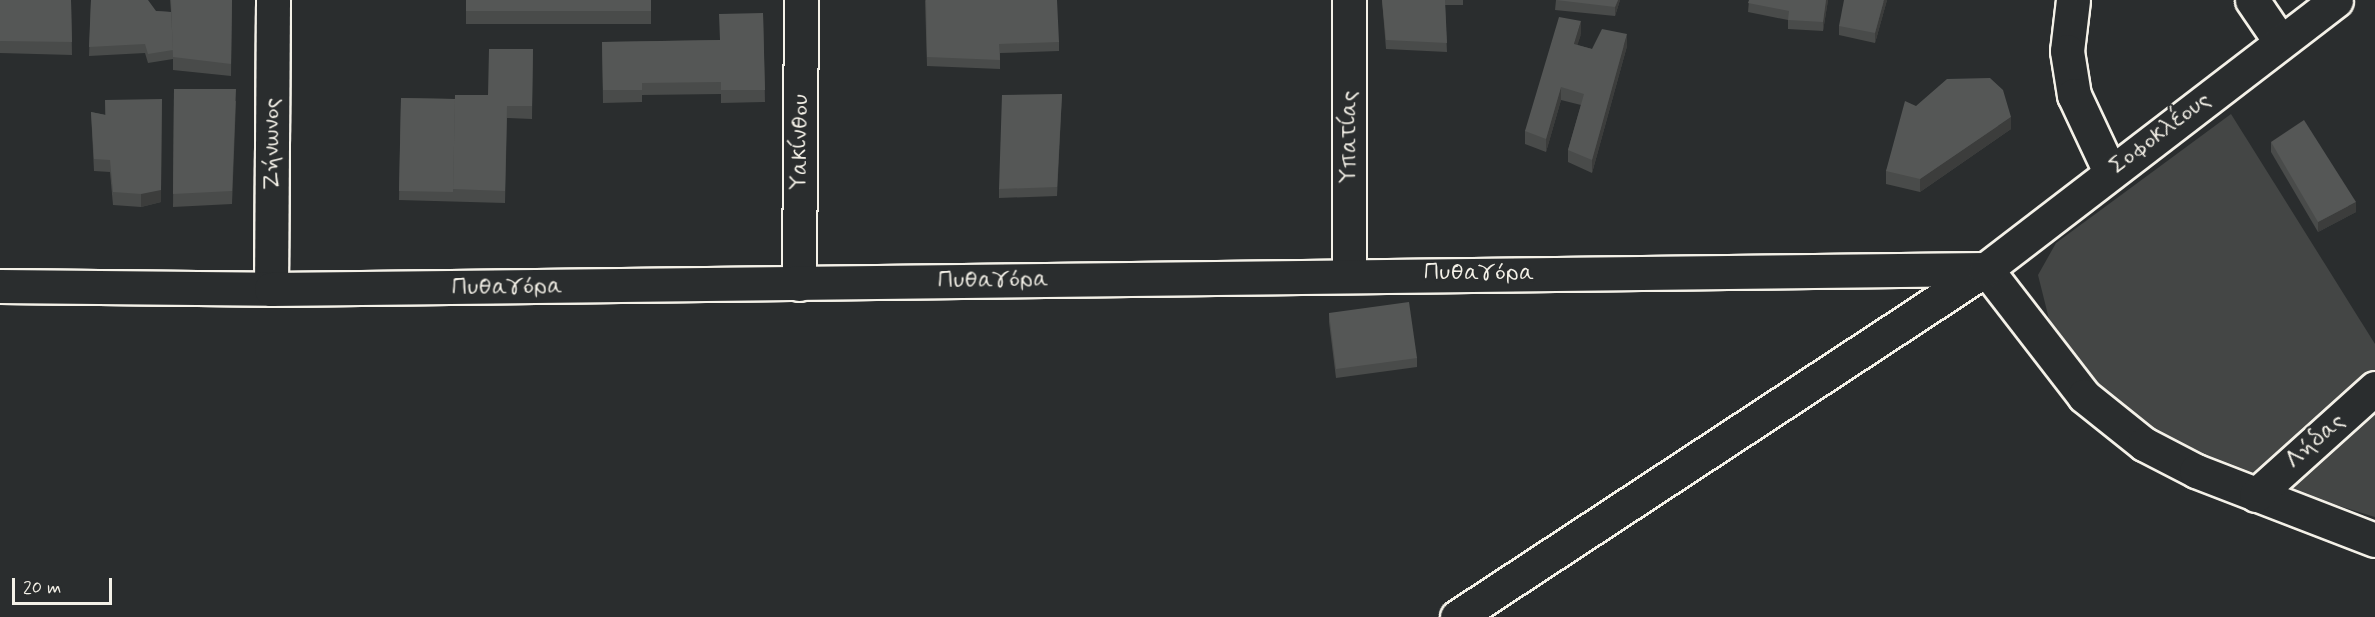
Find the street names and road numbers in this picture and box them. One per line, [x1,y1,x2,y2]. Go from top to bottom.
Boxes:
street label: Σοφοκλέους [2104,86,2216,180]
street label: Υπατίας [1335,91,1363,183]
street label: Υακίνθου [785,94,815,190]
street label: Ζήνωνος [258,98,286,190]
street label: Πυθαγόρα [1424,259,1534,287]
street label: Πυθαγόρα [937,265,1049,295]
street label: Πυθαγόρα [451,272,563,302]
street label: Λήδας [2279,407,2351,475]

